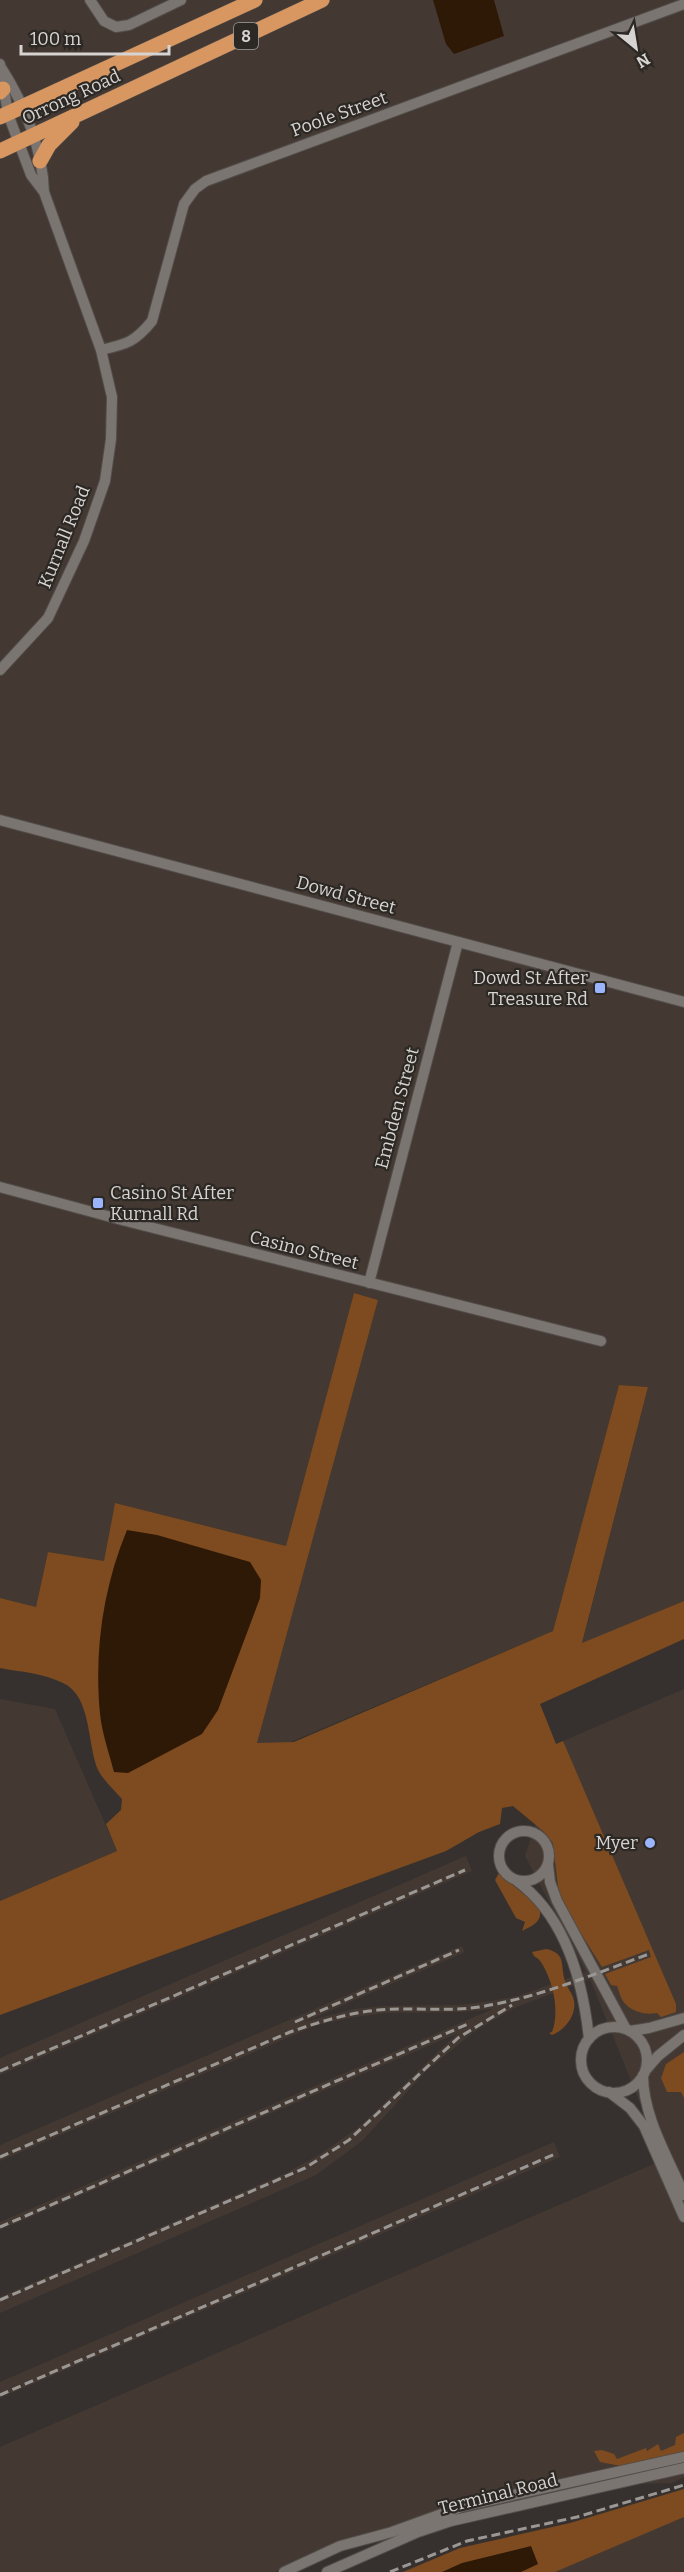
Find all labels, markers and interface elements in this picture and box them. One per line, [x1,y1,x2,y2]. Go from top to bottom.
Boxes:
scale bar [21,18,170,56]
north arrow [606,18,666,78]
road number: 8 [234,23,258,49]
text: 100 m [30,28,81,50]
text: N [633,49,653,72]
street label: Orrong Road [18,64,124,129]
street label: Poole Street [288,86,390,142]
street label: Kurnall Road [33,482,95,591]
street label: Dowd Street [294,871,399,919]
place label: Dowd St After Treasure Rd [473,967,588,1010]
marker: Dowd St After Treasure Rd [593,981,607,995]
street label: Embden Street [370,1044,424,1171]
place label: Casino St After Kurnall Rd [110,1182,234,1225]
marker: Casino St After Kurnall Rd [91,1196,105,1210]
street label: Casino Street [247,1226,361,1274]
place label: Myer [596,1832,638,1854]
marker: Myer [643,1836,657,1850]
street label: Terminal Road [436,2468,560,2519]

